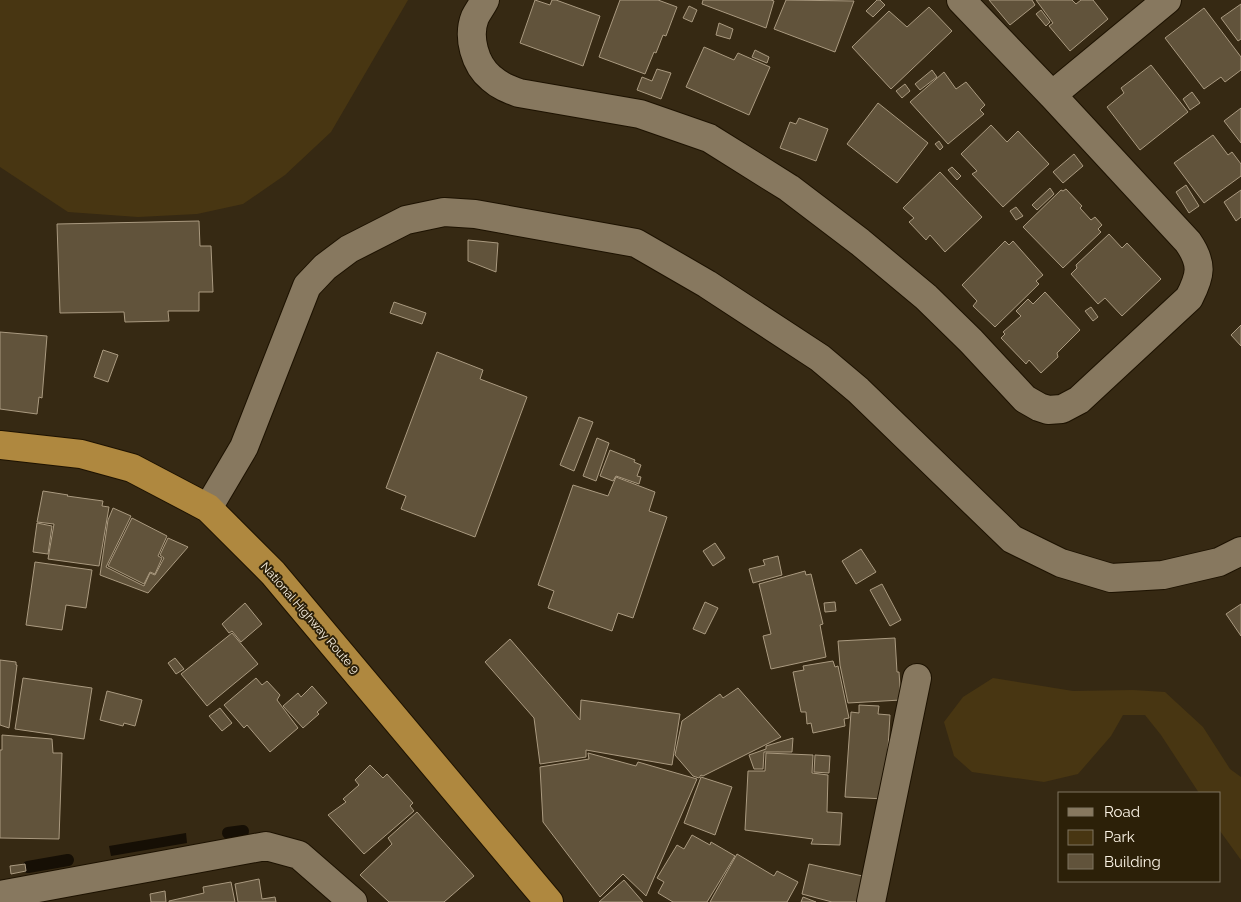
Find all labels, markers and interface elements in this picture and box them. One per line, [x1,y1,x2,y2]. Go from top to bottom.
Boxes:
street label: National Highway Route 9 [258,559,362,677]
legend [1058,792,1221,882]
text: Road [1104,803,1140,821]
text: Park [1104,828,1135,846]
text: Building [1104,853,1161,871]

